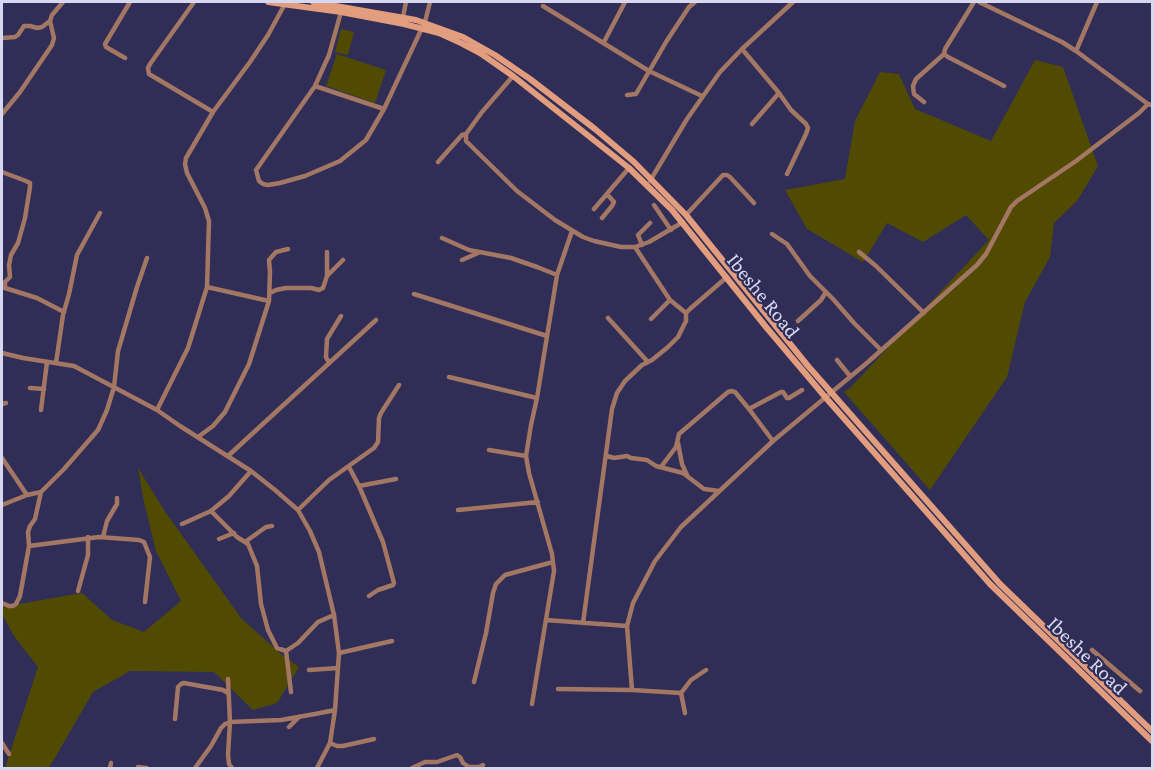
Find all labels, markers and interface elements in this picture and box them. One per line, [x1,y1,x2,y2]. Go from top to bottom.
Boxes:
street label: Ibeshe Road [721,249,805,343]
street label: Ibeshe Road [1042,612,1132,700]

